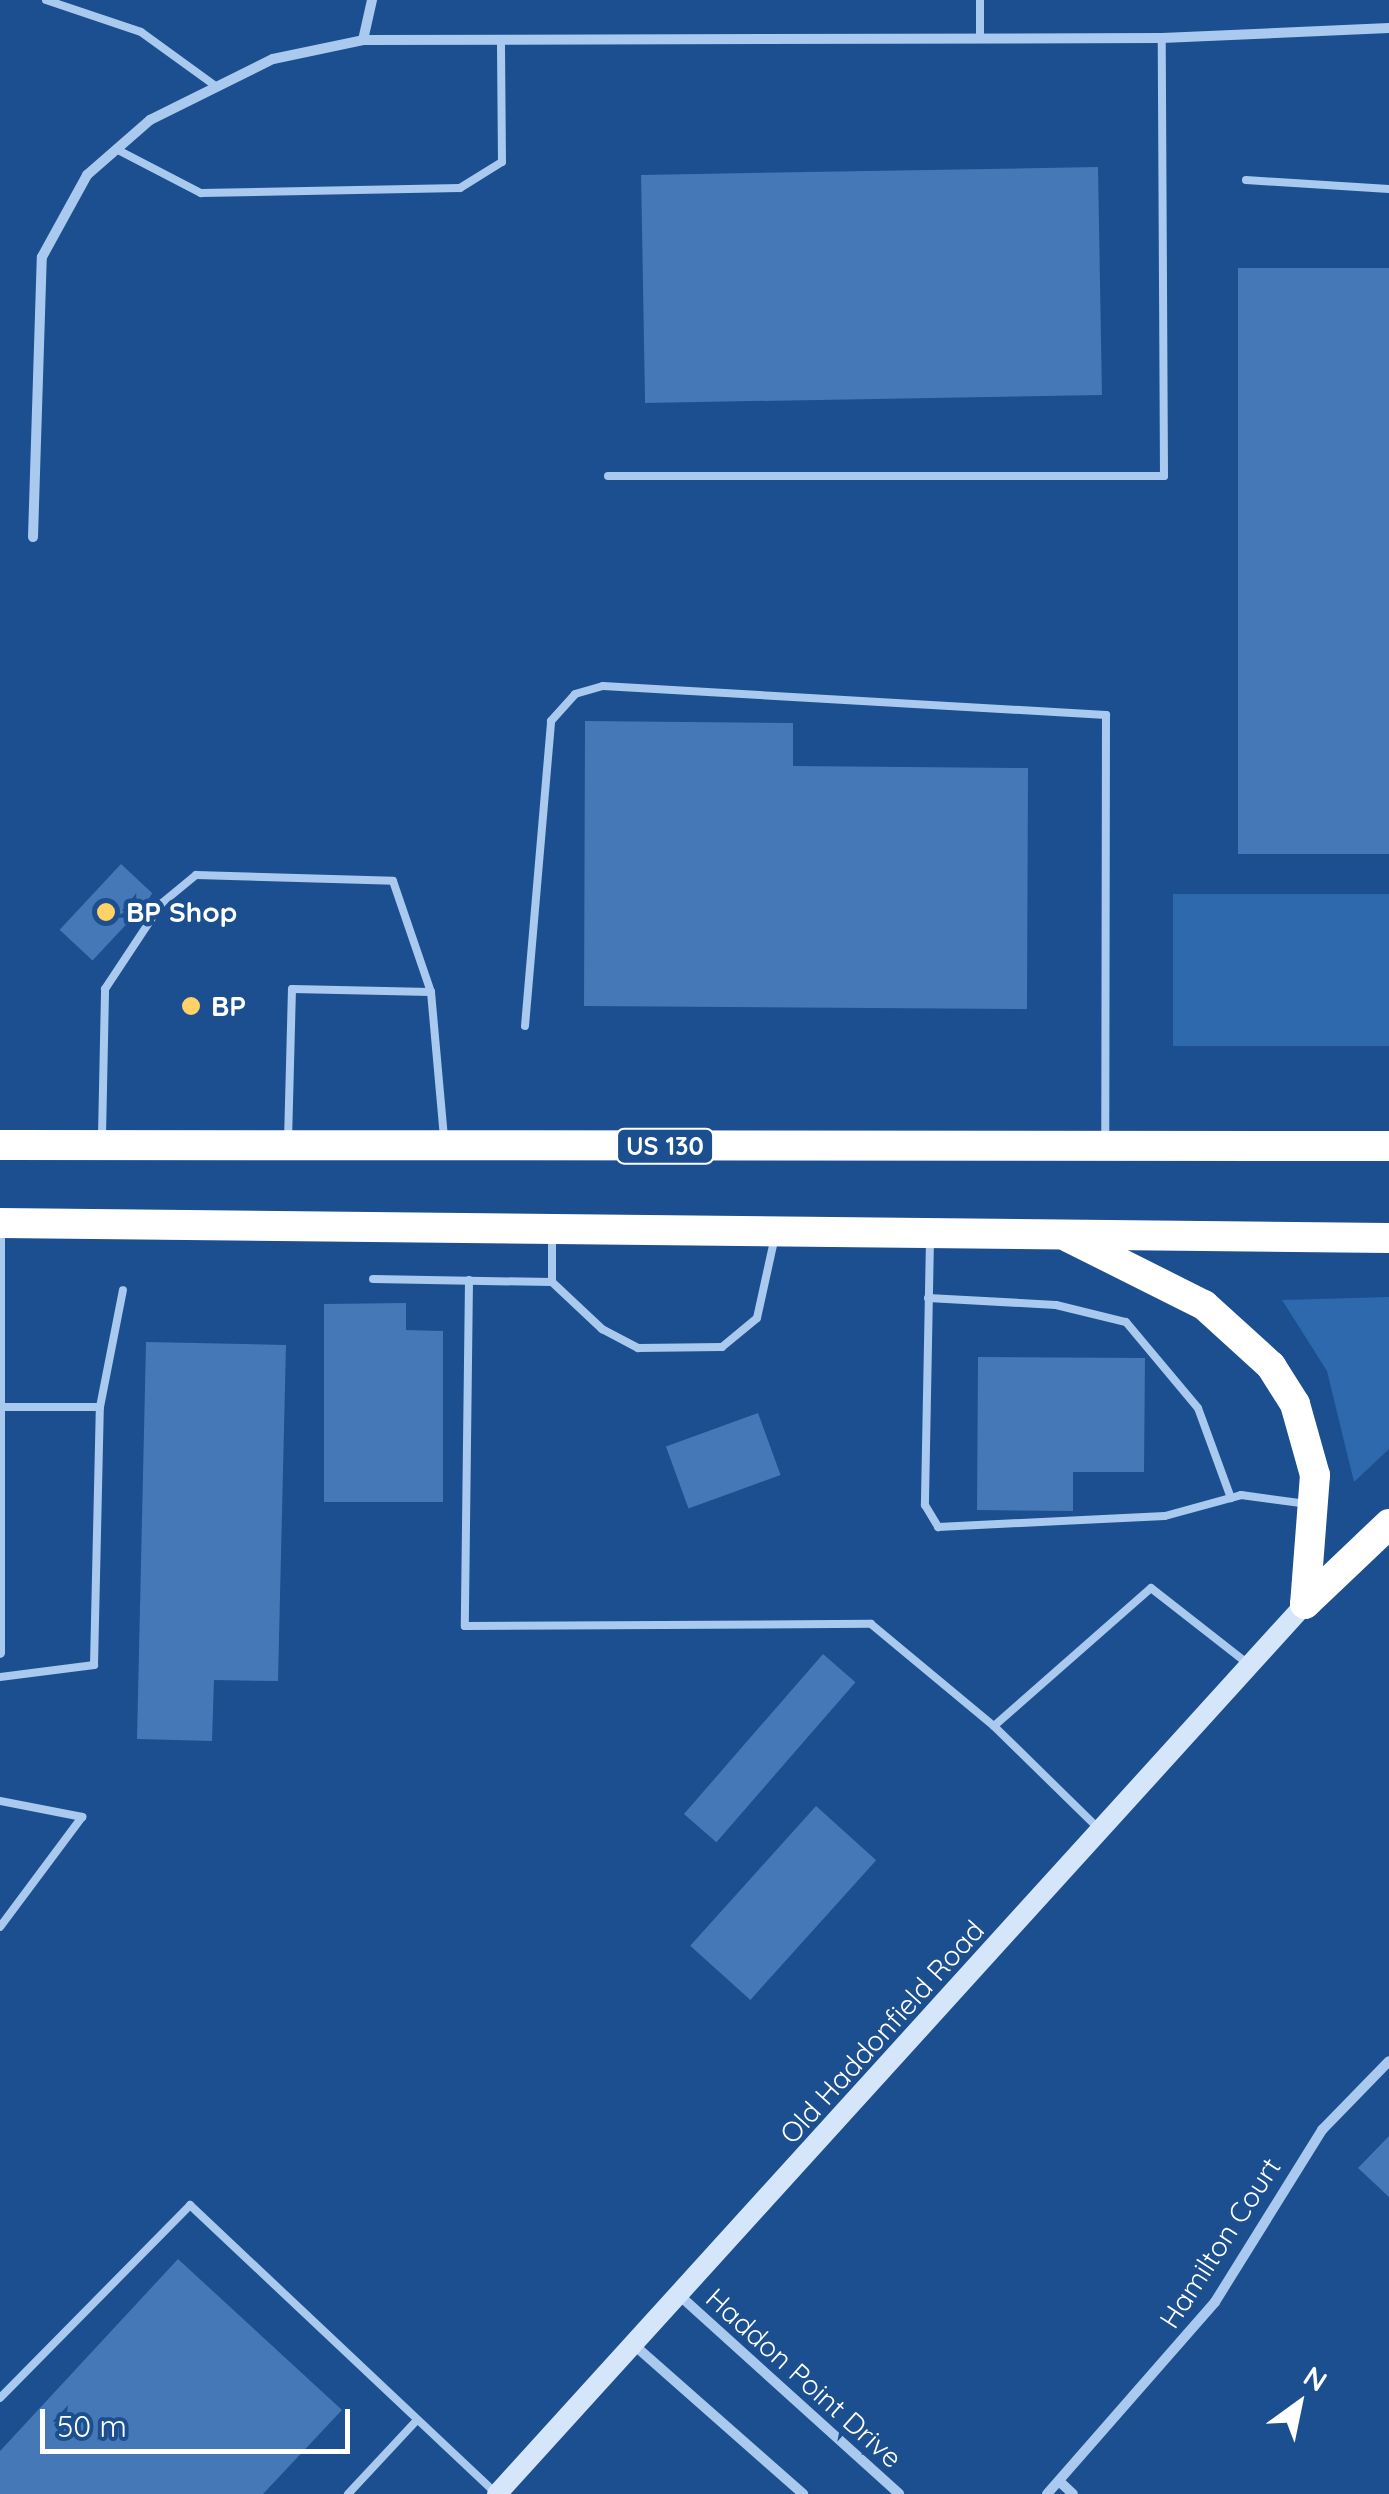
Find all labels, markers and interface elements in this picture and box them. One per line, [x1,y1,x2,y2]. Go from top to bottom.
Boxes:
place label: BP Shop [126,895,237,929]
marker: BP Shop [95,901,117,923]
place label: BP [211,989,246,1023]
marker: BP [180,995,202,1017]
road number: US 130 [615,1126,715,1166]
street label: Old Haddonfield Road [773,1914,991,2150]
street label: Hamilton Court [1152,2151,1288,2335]
street label: Haddon Point Drive [699,2281,909,2475]
north arrow [1249,2354,1349,2454]
text: N [1297,2358,1334,2399]
scale bar [45,2389,355,2451]
text: 50 m [57,2407,127,2445]

